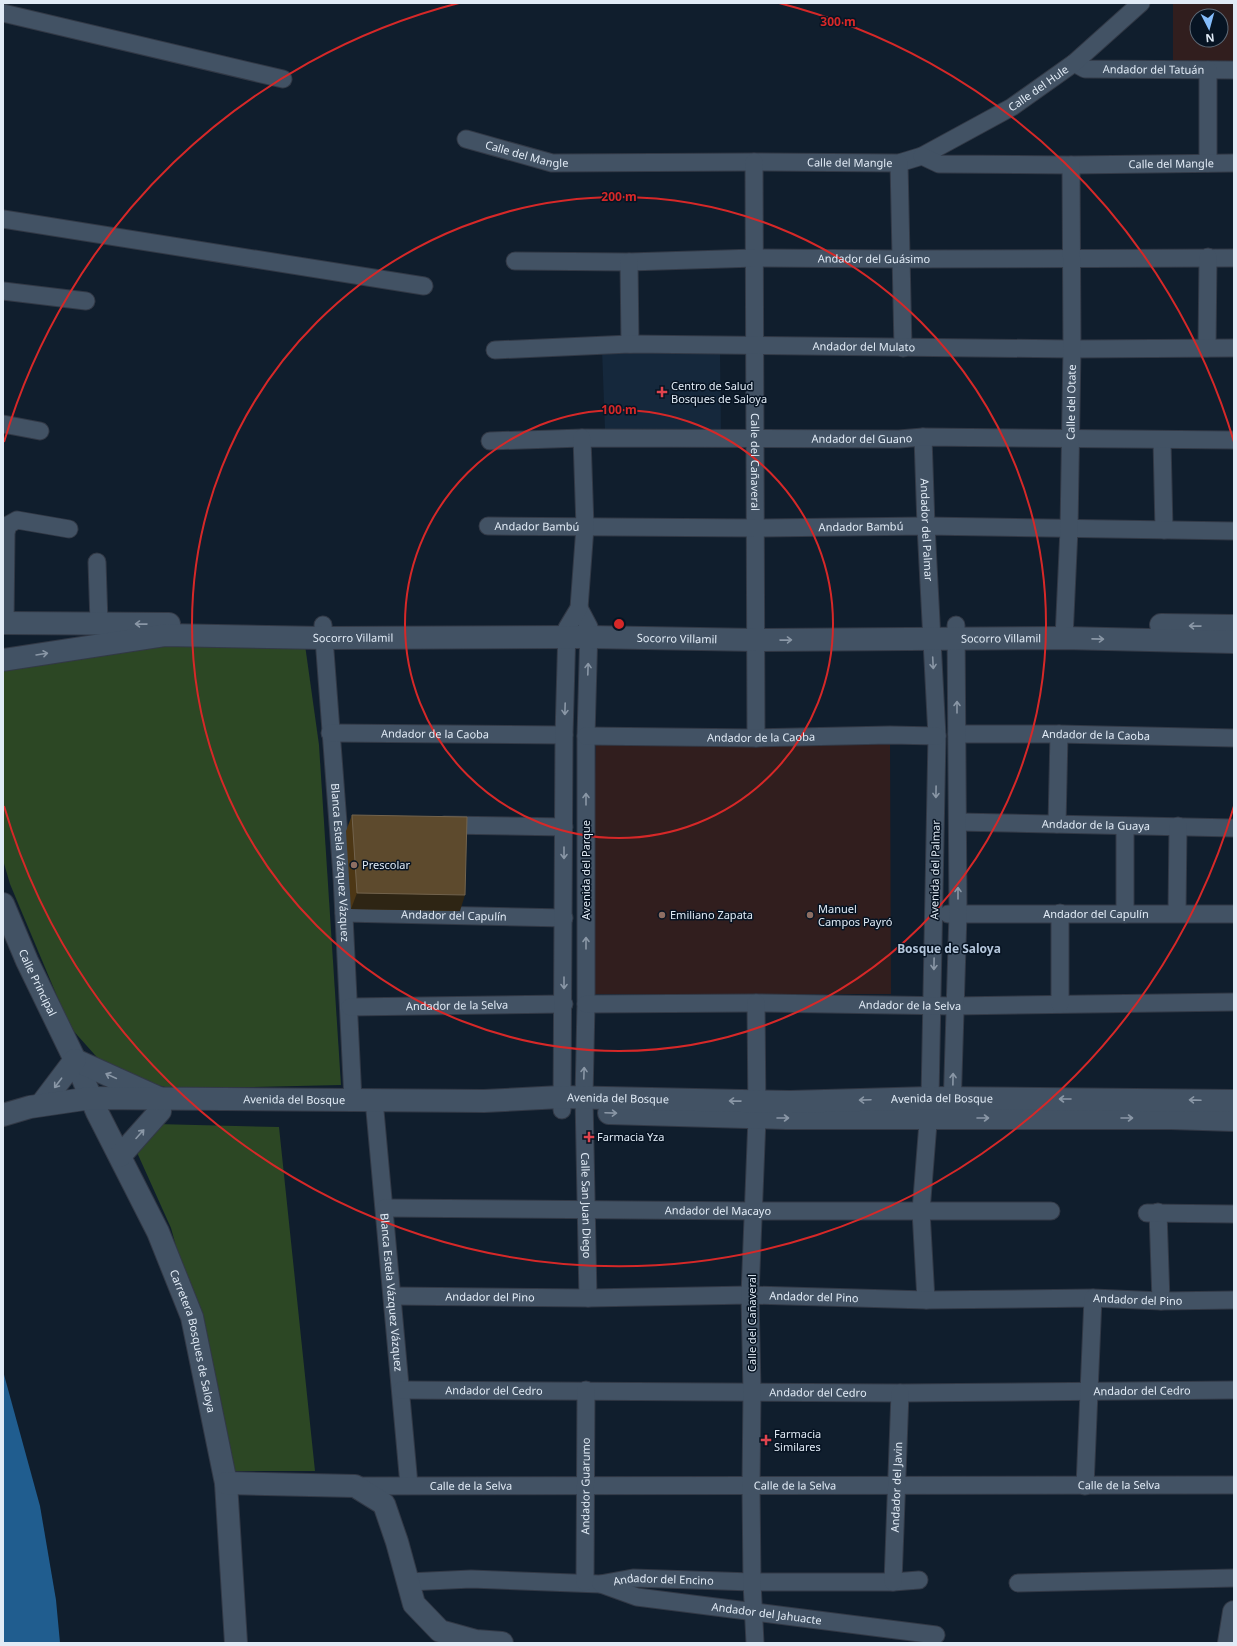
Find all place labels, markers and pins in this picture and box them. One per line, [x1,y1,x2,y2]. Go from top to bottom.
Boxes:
place label: Centro de Salud Bosques de Saloya [671,378,767,406]
marker: Centro de Salud Bosques de Saloya [656,386,668,398]
centre of rings [612,617,626,631]
place label: Prescolar [362,857,410,872]
marker: Prescolar [349,860,359,870]
place label: Manuel Campos Payró [818,901,893,929]
place label: Emiliano Zapata [670,907,753,922]
marker: Emiliano Zapata [657,910,667,920]
marker: Manuel Campos Payró [805,910,815,920]
place label: Farmacia Yza [597,1129,664,1144]
marker: Farmacia Yza [584,1132,594,1142]
place label: Farmacia Similares [774,1426,821,1454]
marker: Farmacia Similares [761,1435,771,1445]

